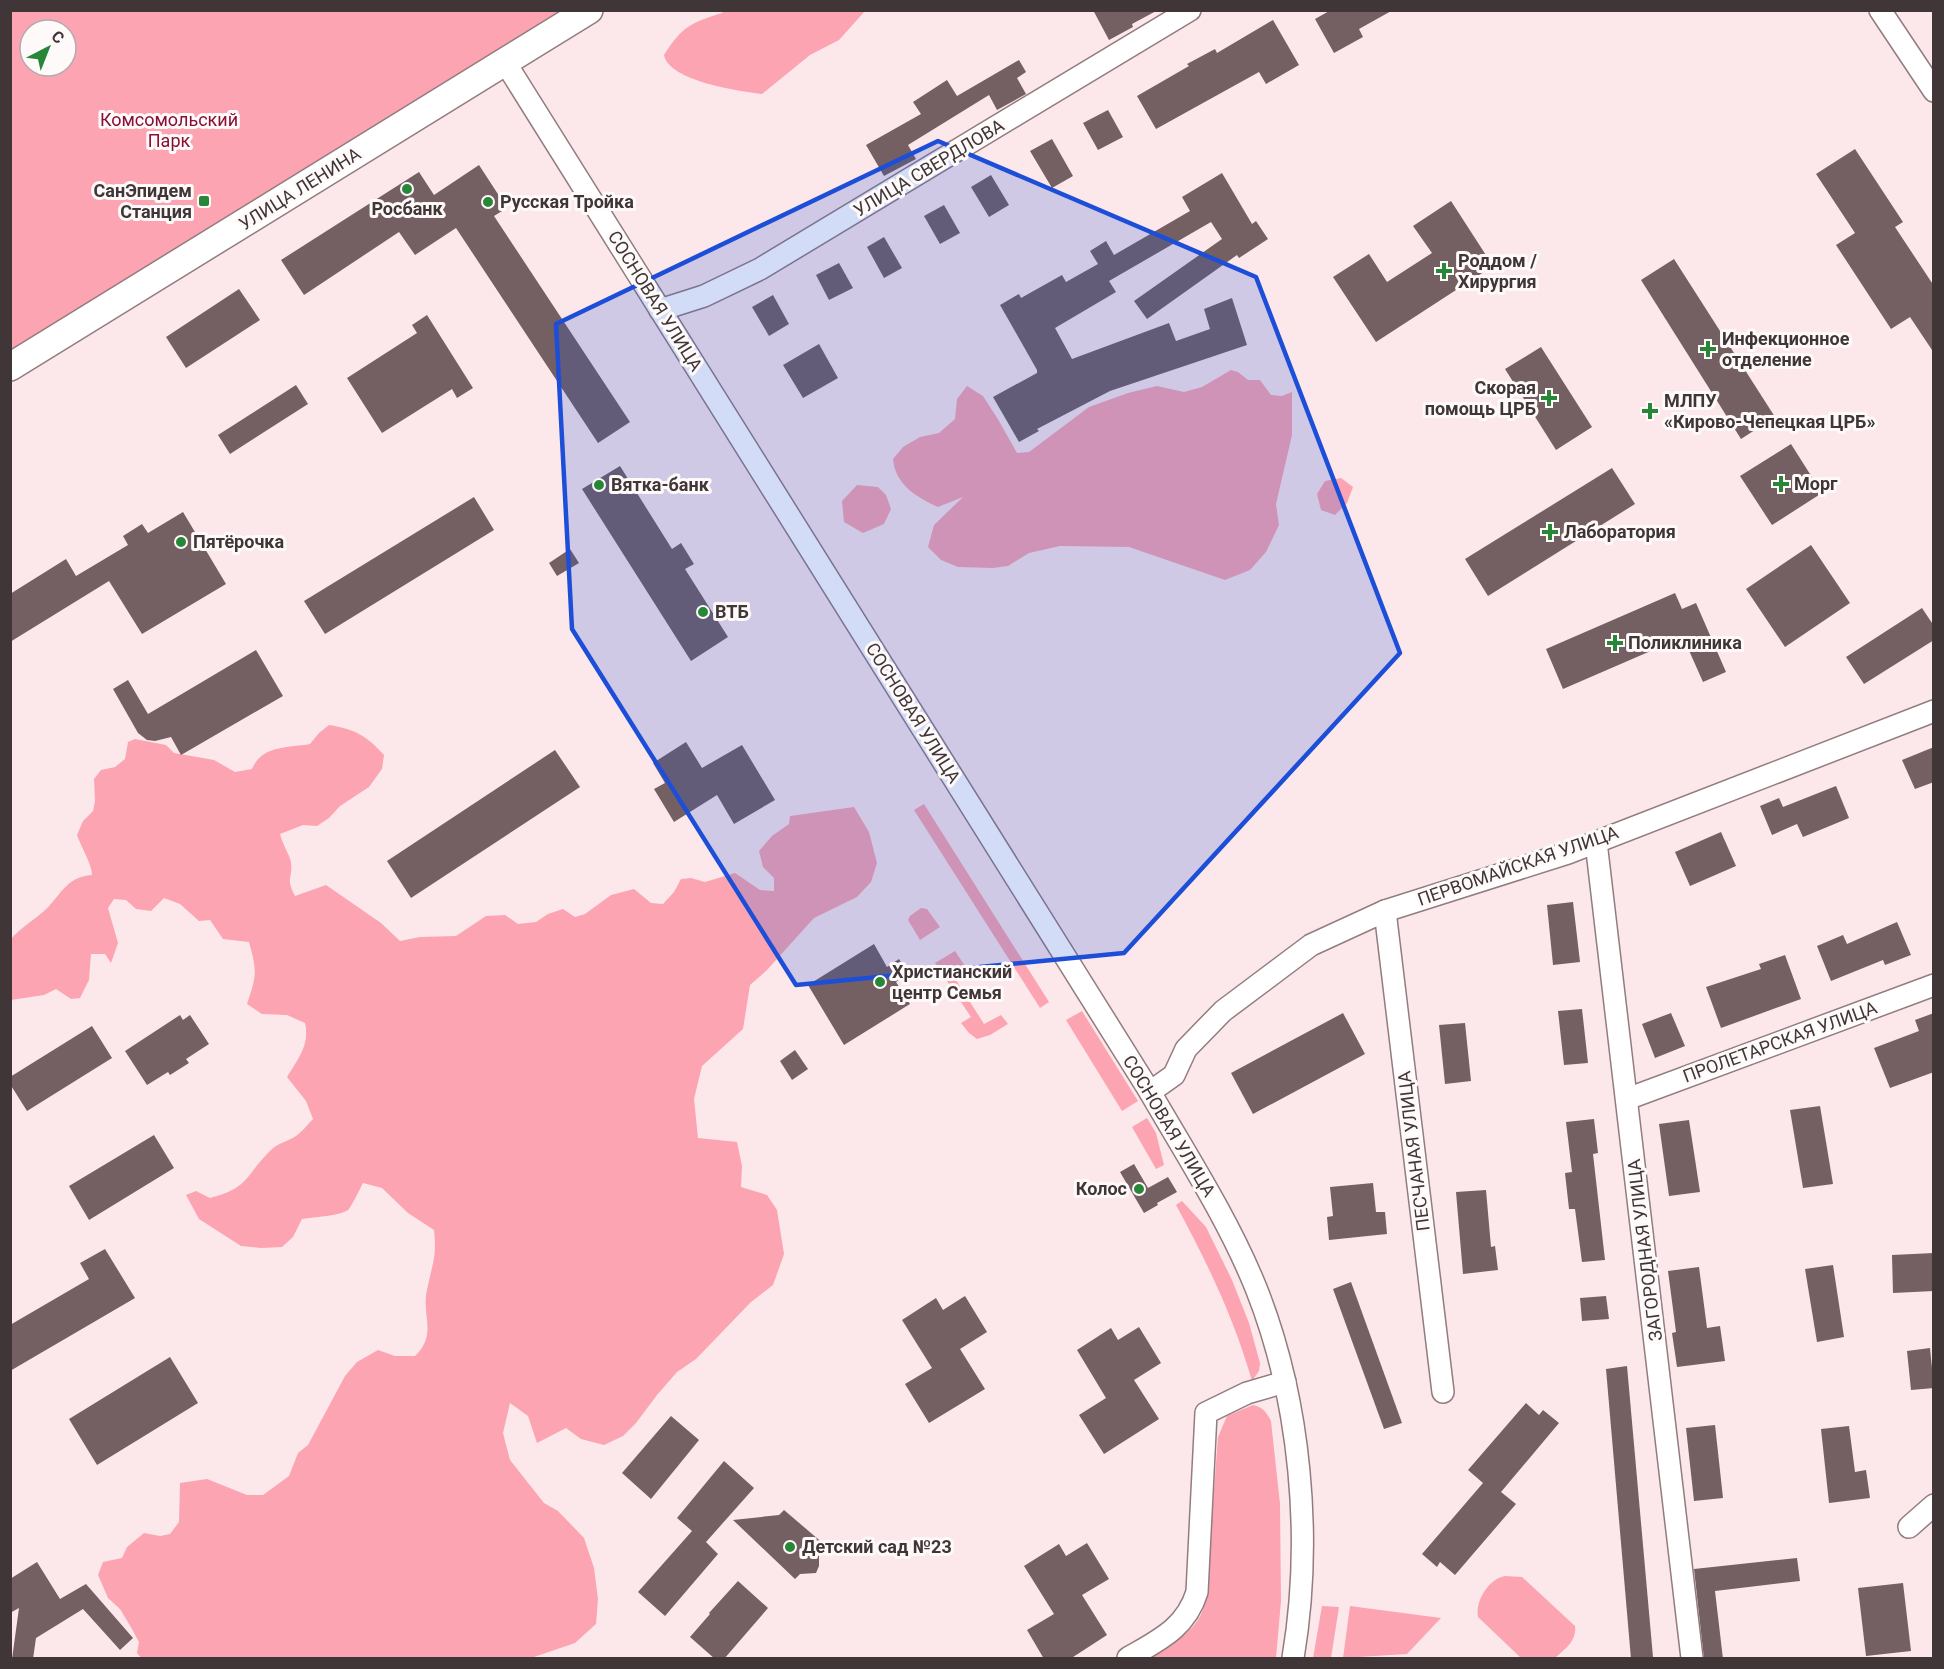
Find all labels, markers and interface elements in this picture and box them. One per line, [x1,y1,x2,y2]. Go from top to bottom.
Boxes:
north arrow [18,18,78,78]
text: С [47,27,68,48]
park label: Комсомольский Парк [100,109,238,151]
street label: УЛИЦА СВЕРДЛОВА [850,114,1008,221]
street label: УЛИЦА ЛЕНИНА [235,143,365,234]
place label: СанЭпидем Станция [94,180,192,222]
marker: Росбанк [400,182,414,196]
place label: Русская Тройка [500,191,634,212]
marker: СанЭпидем Станция [197,194,211,208]
marker: Русская Тройка [481,195,495,209]
place label: Росбанк [371,198,443,219]
street label: СОСНОВАЯ УЛИЦА [604,227,707,375]
place label: Роддом / Хирургия [1458,250,1537,292]
marker: Роддом / Хирургия [1435,262,1453,280]
place label: Инфекционное отделение [1722,328,1850,370]
marker: Инфекционное отделение [1699,340,1717,358]
place label: Скорая помощь ЦРБ [1425,377,1536,419]
marker: Скорая помощь ЦРБ [1540,389,1558,407]
place label: МЛПУ «Кирово-Чепецкая ЦРБ» [1664,390,1875,432]
marker: МЛПУ «Кирово-Чепецкая ЦРБ» [1641,402,1659,420]
place label: Морг [1794,473,1838,494]
place label: Вятка-банк [611,474,710,495]
marker: Морг [1772,475,1790,493]
marker: Вятка-банк [592,478,606,492]
place label: Лаборатория [1564,521,1676,542]
marker: Лаборатория [1541,523,1559,541]
place label: Пятёрочка [193,531,284,552]
marker: Пятёрочка [174,535,188,549]
place label: ВТБ [715,601,749,622]
marker: ВТБ [696,605,710,619]
place label: Поликлиника [1628,632,1742,653]
marker: Поликлиника [1606,634,1624,652]
street label: СОСНОВАЯ УЛИЦА [862,639,965,787]
street label: ПЕРВОМАЙСКАЯ УЛИЦА [1415,821,1621,910]
place label: Христианский центр Семья [892,961,1012,1003]
marker: Христианский центр Семья [873,975,887,989]
street label: ПРОЛЕТАРСКАЯ УЛИЦА [1680,997,1880,1086]
street label: СОСНОВАЯ УЛИЦА [1119,1051,1220,1201]
street label: ПЕСЧАНАЯ УЛИЦА [1393,1070,1434,1232]
street label: ЗАГОРОДНАЯ УЛИЦА [1623,1158,1666,1342]
place label: Колос [1076,1178,1127,1199]
marker: Колос [1132,1182,1146,1196]
place label: Детский сад №23 [802,1536,952,1557]
marker: Детский сад №23 [783,1540,797,1554]

